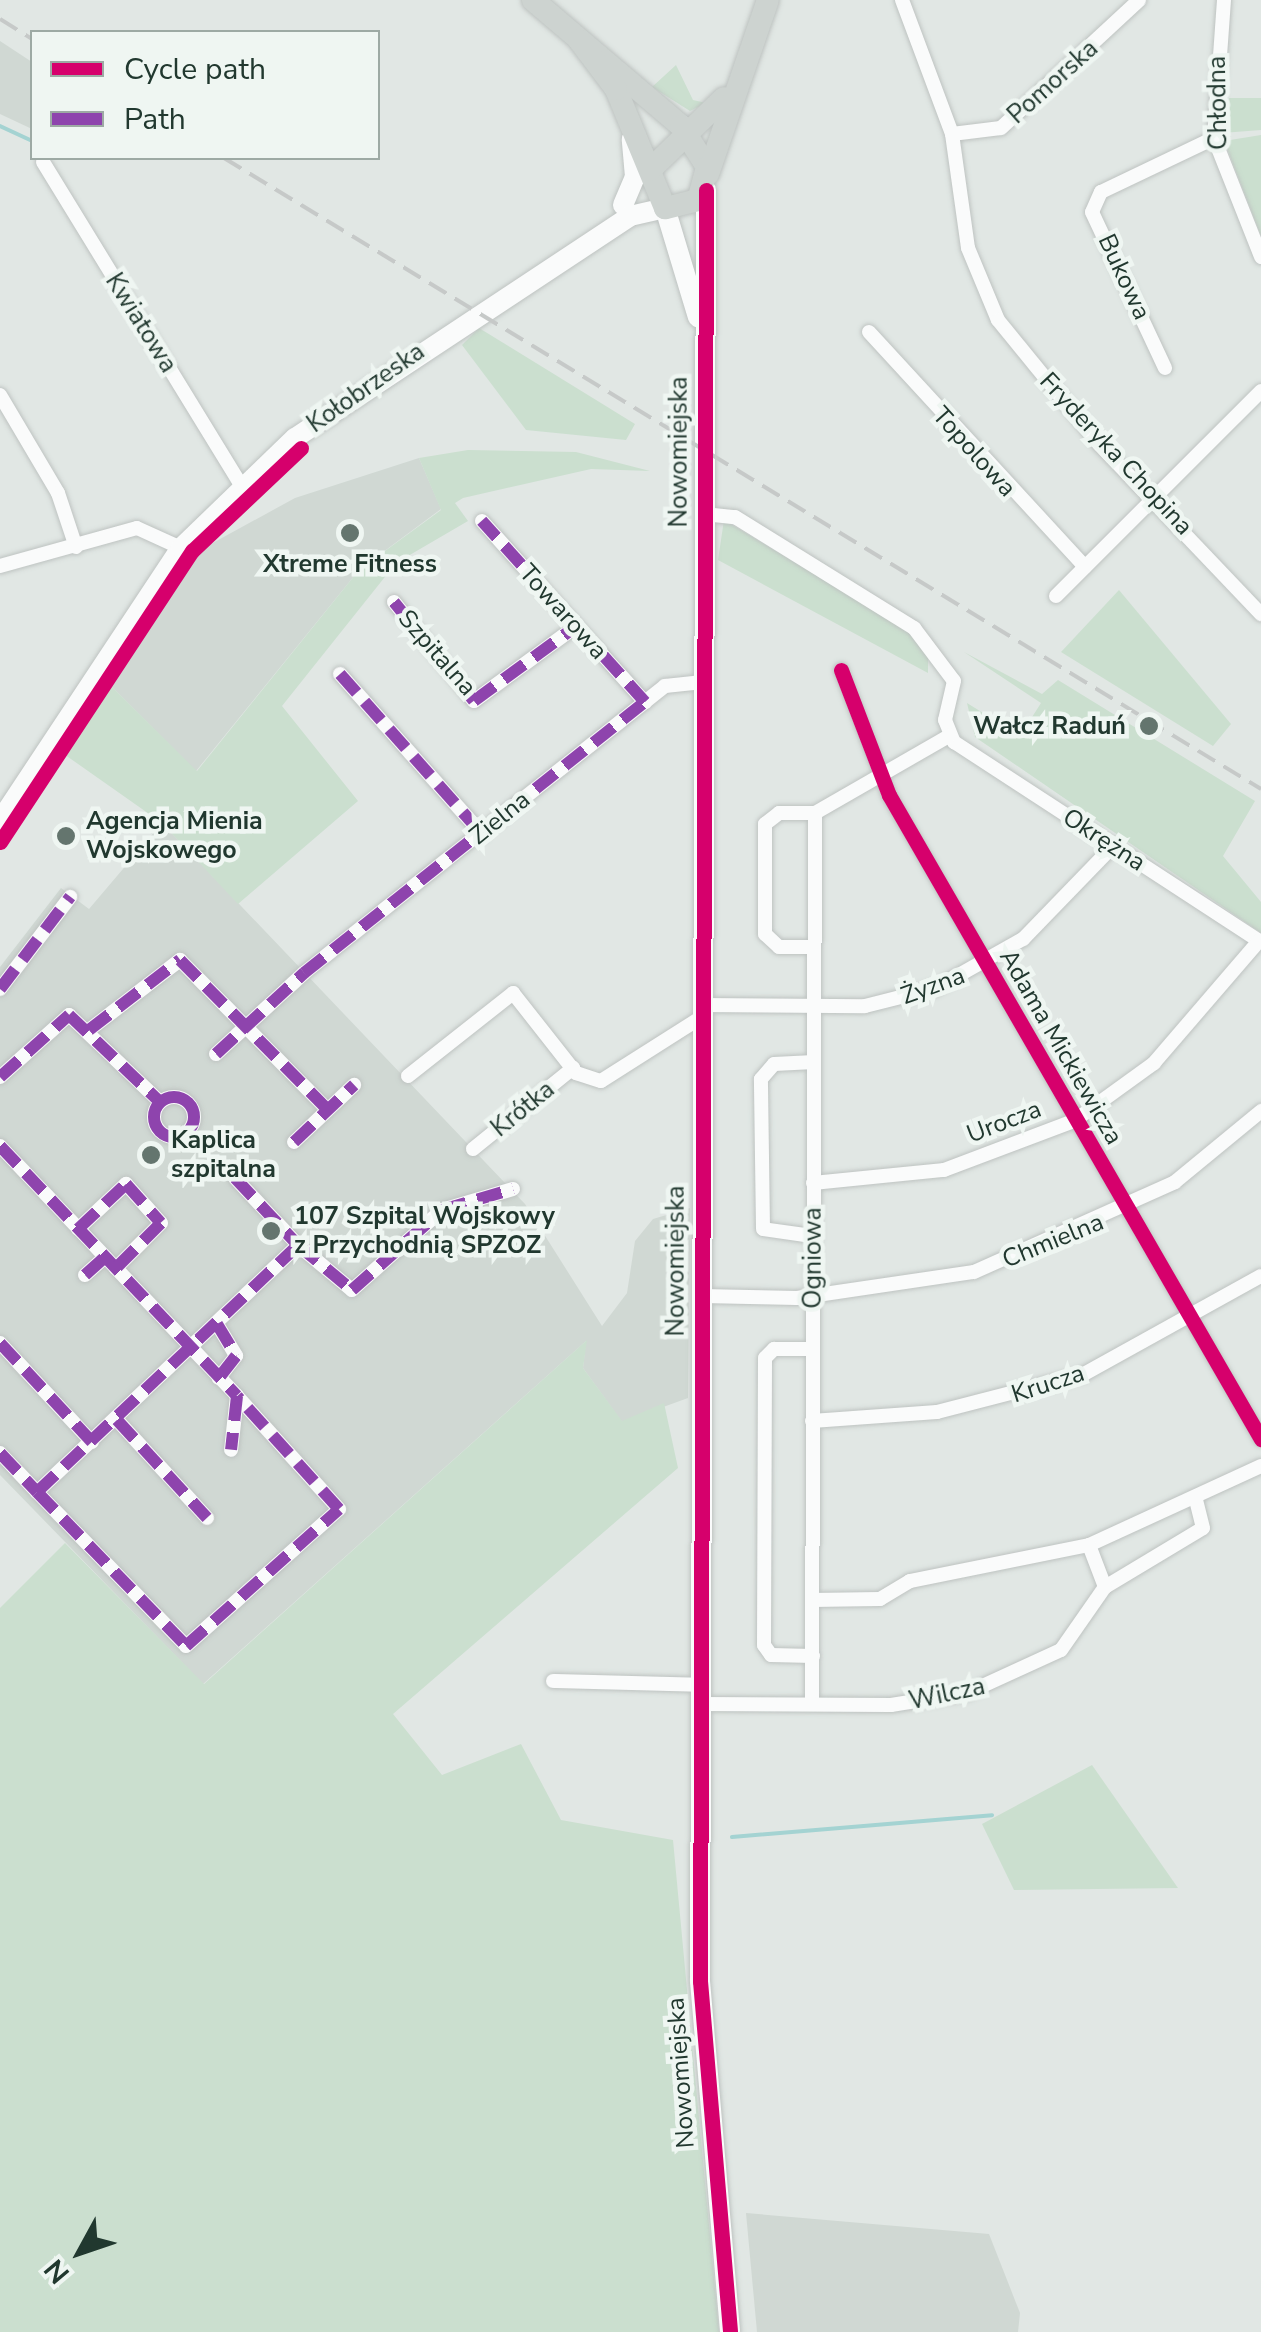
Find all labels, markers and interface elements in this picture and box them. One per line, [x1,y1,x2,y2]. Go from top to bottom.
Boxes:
legend [30,30,380,160]
street label: Pomorska [1002,34,1104,130]
text: Cycle path [124,49,266,90]
street label: Chłodna [1202,56,1234,150]
text: Path [124,99,186,140]
street label: Bukowa [1091,229,1157,325]
street label: Kwiatowa [99,268,183,378]
street label: Kołobrzeska [302,337,430,439]
street label: Fryderyka Chopina [1033,367,1199,541]
street label: Nowomiejska [664,376,694,528]
street label: Topolowa [926,401,1022,503]
marker: Xtreme Fitness [339,522,361,544]
place label: Xtreme Fitness [263,549,437,579]
street label: Towarowa [513,558,613,666]
street label: Szpitalna [392,604,482,702]
place label: Wałcz Raduń [973,711,1126,741]
marker: Wałcz Raduń [1136,713,1162,739]
street label: Zielna [464,785,536,851]
street label: Okrężna [1057,802,1151,878]
place label: Agencja Mienia Wojskowego [86,807,263,866]
marker: Agencja Mienia Wojskowego [55,825,77,847]
street label: Adama Mickiewicza [993,944,1129,1150]
street label: Żyzna [897,961,969,1011]
street label: Krótka [485,1075,561,1143]
street label: Urocza [963,1094,1045,1150]
place label: Kaplica szpitalna [171,1126,276,1185]
marker: Kaplica szpitalna [140,1144,162,1166]
street label: Nowomiejska [661,1185,691,1337]
place label: 107 Szpital Wojskowy z Przychodnią SPZOZ [294,1202,555,1261]
street label: Ogniowa [798,1207,828,1309]
street label: Chmielna [998,1207,1108,1275]
marker: 107 Szpital Wojskowy z Przychodnią SPZOZ [258,1218,284,1244]
street label: Krucza [1008,1358,1088,1410]
street label: Wilcza [906,1671,988,1717]
street label: Nowomiejska [661,1997,701,2149]
north arrow [30,2202,130,2302]
text: N [36,2251,78,2292]

